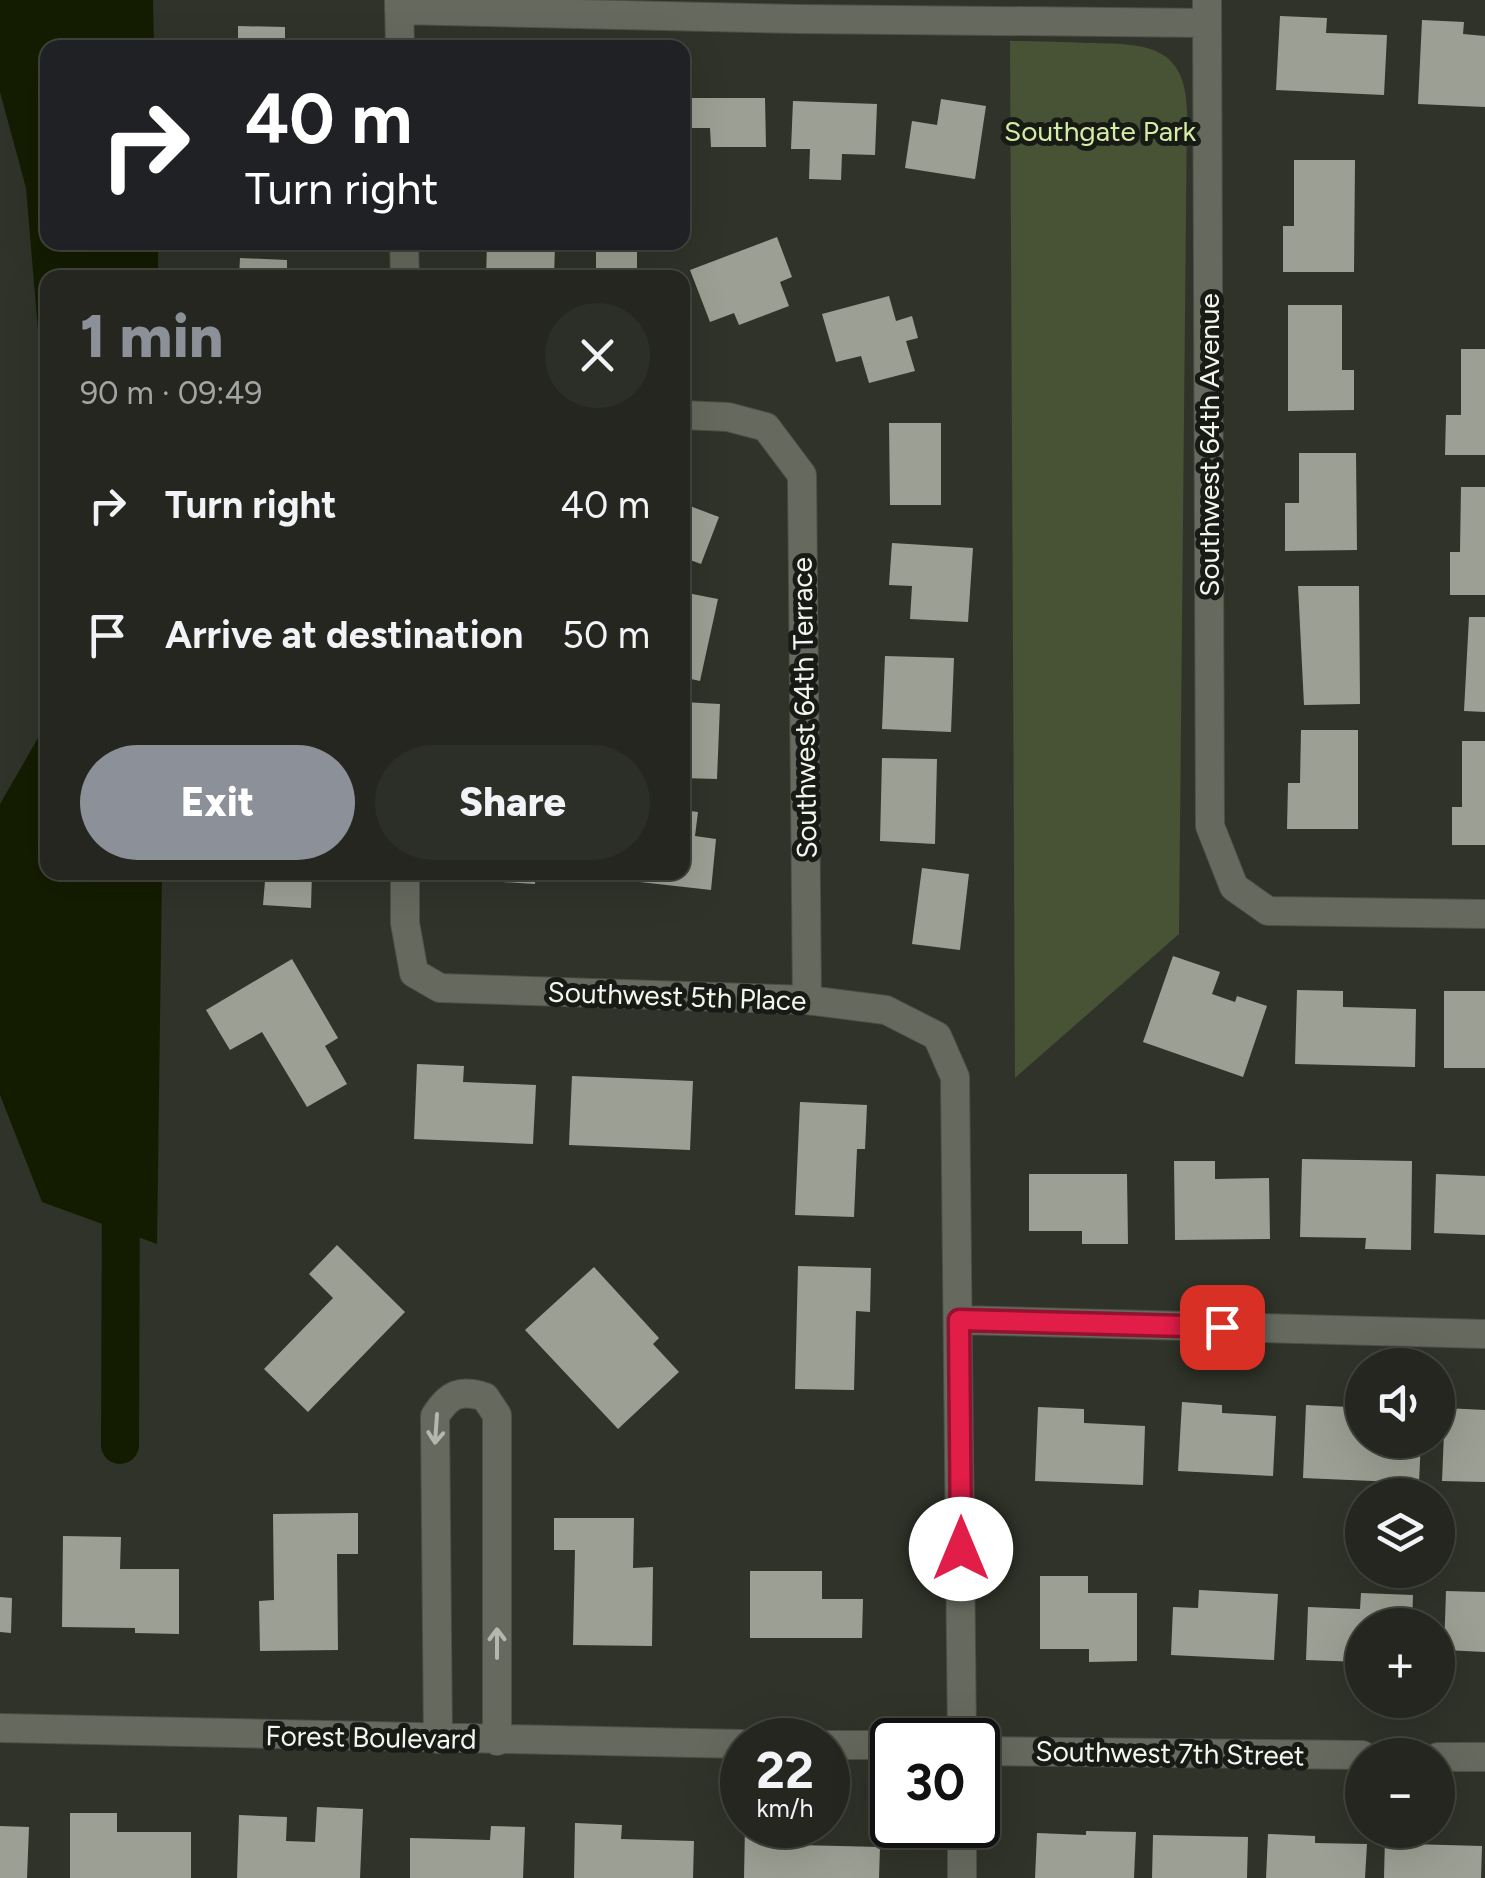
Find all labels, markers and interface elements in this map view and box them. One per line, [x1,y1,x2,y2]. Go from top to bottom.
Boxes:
text: 40 m [245,76,412,161]
icon: right [80,80,210,210]
park label: Southgate Park [1004,114,1196,148]
text: Turn right [245,161,438,215]
street label: Southwest 64th Avenue [1192,293,1226,597]
text: 1 min [80,300,223,372]
button: close [545,303,650,408]
text: 90 m · 09:49 [80,374,262,412]
icon: right [80,478,135,533]
text: Turn right [165,482,337,528]
text: 40 m [560,482,650,528]
street label: Southwest 64th Terrace [784,557,824,859]
icon: arrive [80,608,135,663]
text: Arrive at destination [165,612,523,658]
text: 50 m [562,612,650,658]
button: Exit [80,745,355,860]
button: Share [375,745,650,860]
street label: Southwest 5th Place [547,974,807,1018]
pin [1180,1285,1265,1370]
icon: arrive [1195,1300,1250,1355]
map controls [1345,1348,1455,1848]
button: sound [1345,1348,1455,1458]
one-way arrow [426,1412,445,1445]
button: layers [1345,1478,1455,1588]
position arrow [909,1497,1013,1601]
button: + [1345,1608,1455,1718]
one-way arrow [488,1628,506,1660]
street label: Forest Boulevard [265,1718,477,1756]
speed limit sign: 30 [870,1718,1000,1848]
street label: Southwest 7th Street [1035,1734,1305,1772]
button: − [1345,1738,1455,1848]
text: 22 [756,1740,814,1801]
text: km/h [756,1793,814,1823]

